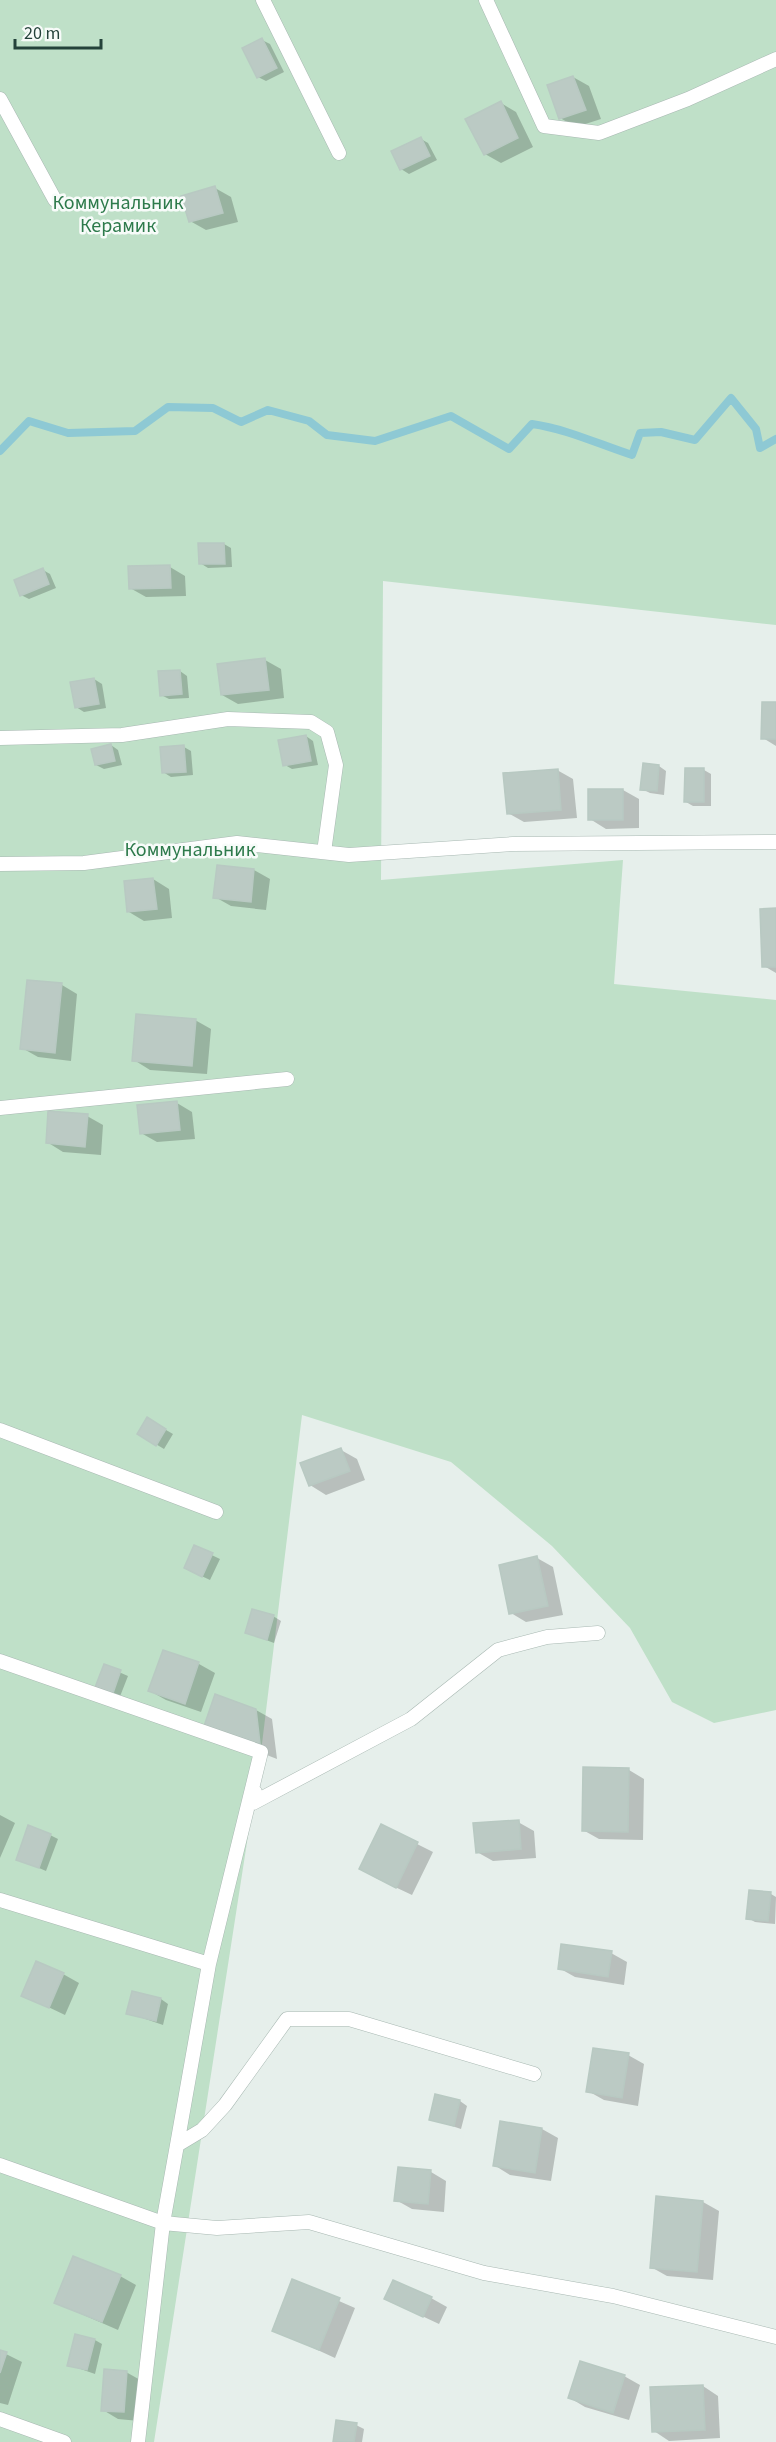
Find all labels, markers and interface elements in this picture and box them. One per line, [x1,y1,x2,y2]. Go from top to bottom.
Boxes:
scale bar [15,12,100,50]
text: 20 m [24,21,60,46]
park label: Коммунальник Керамик [52,189,184,240]
park label: Коммунальник [124,836,256,864]

